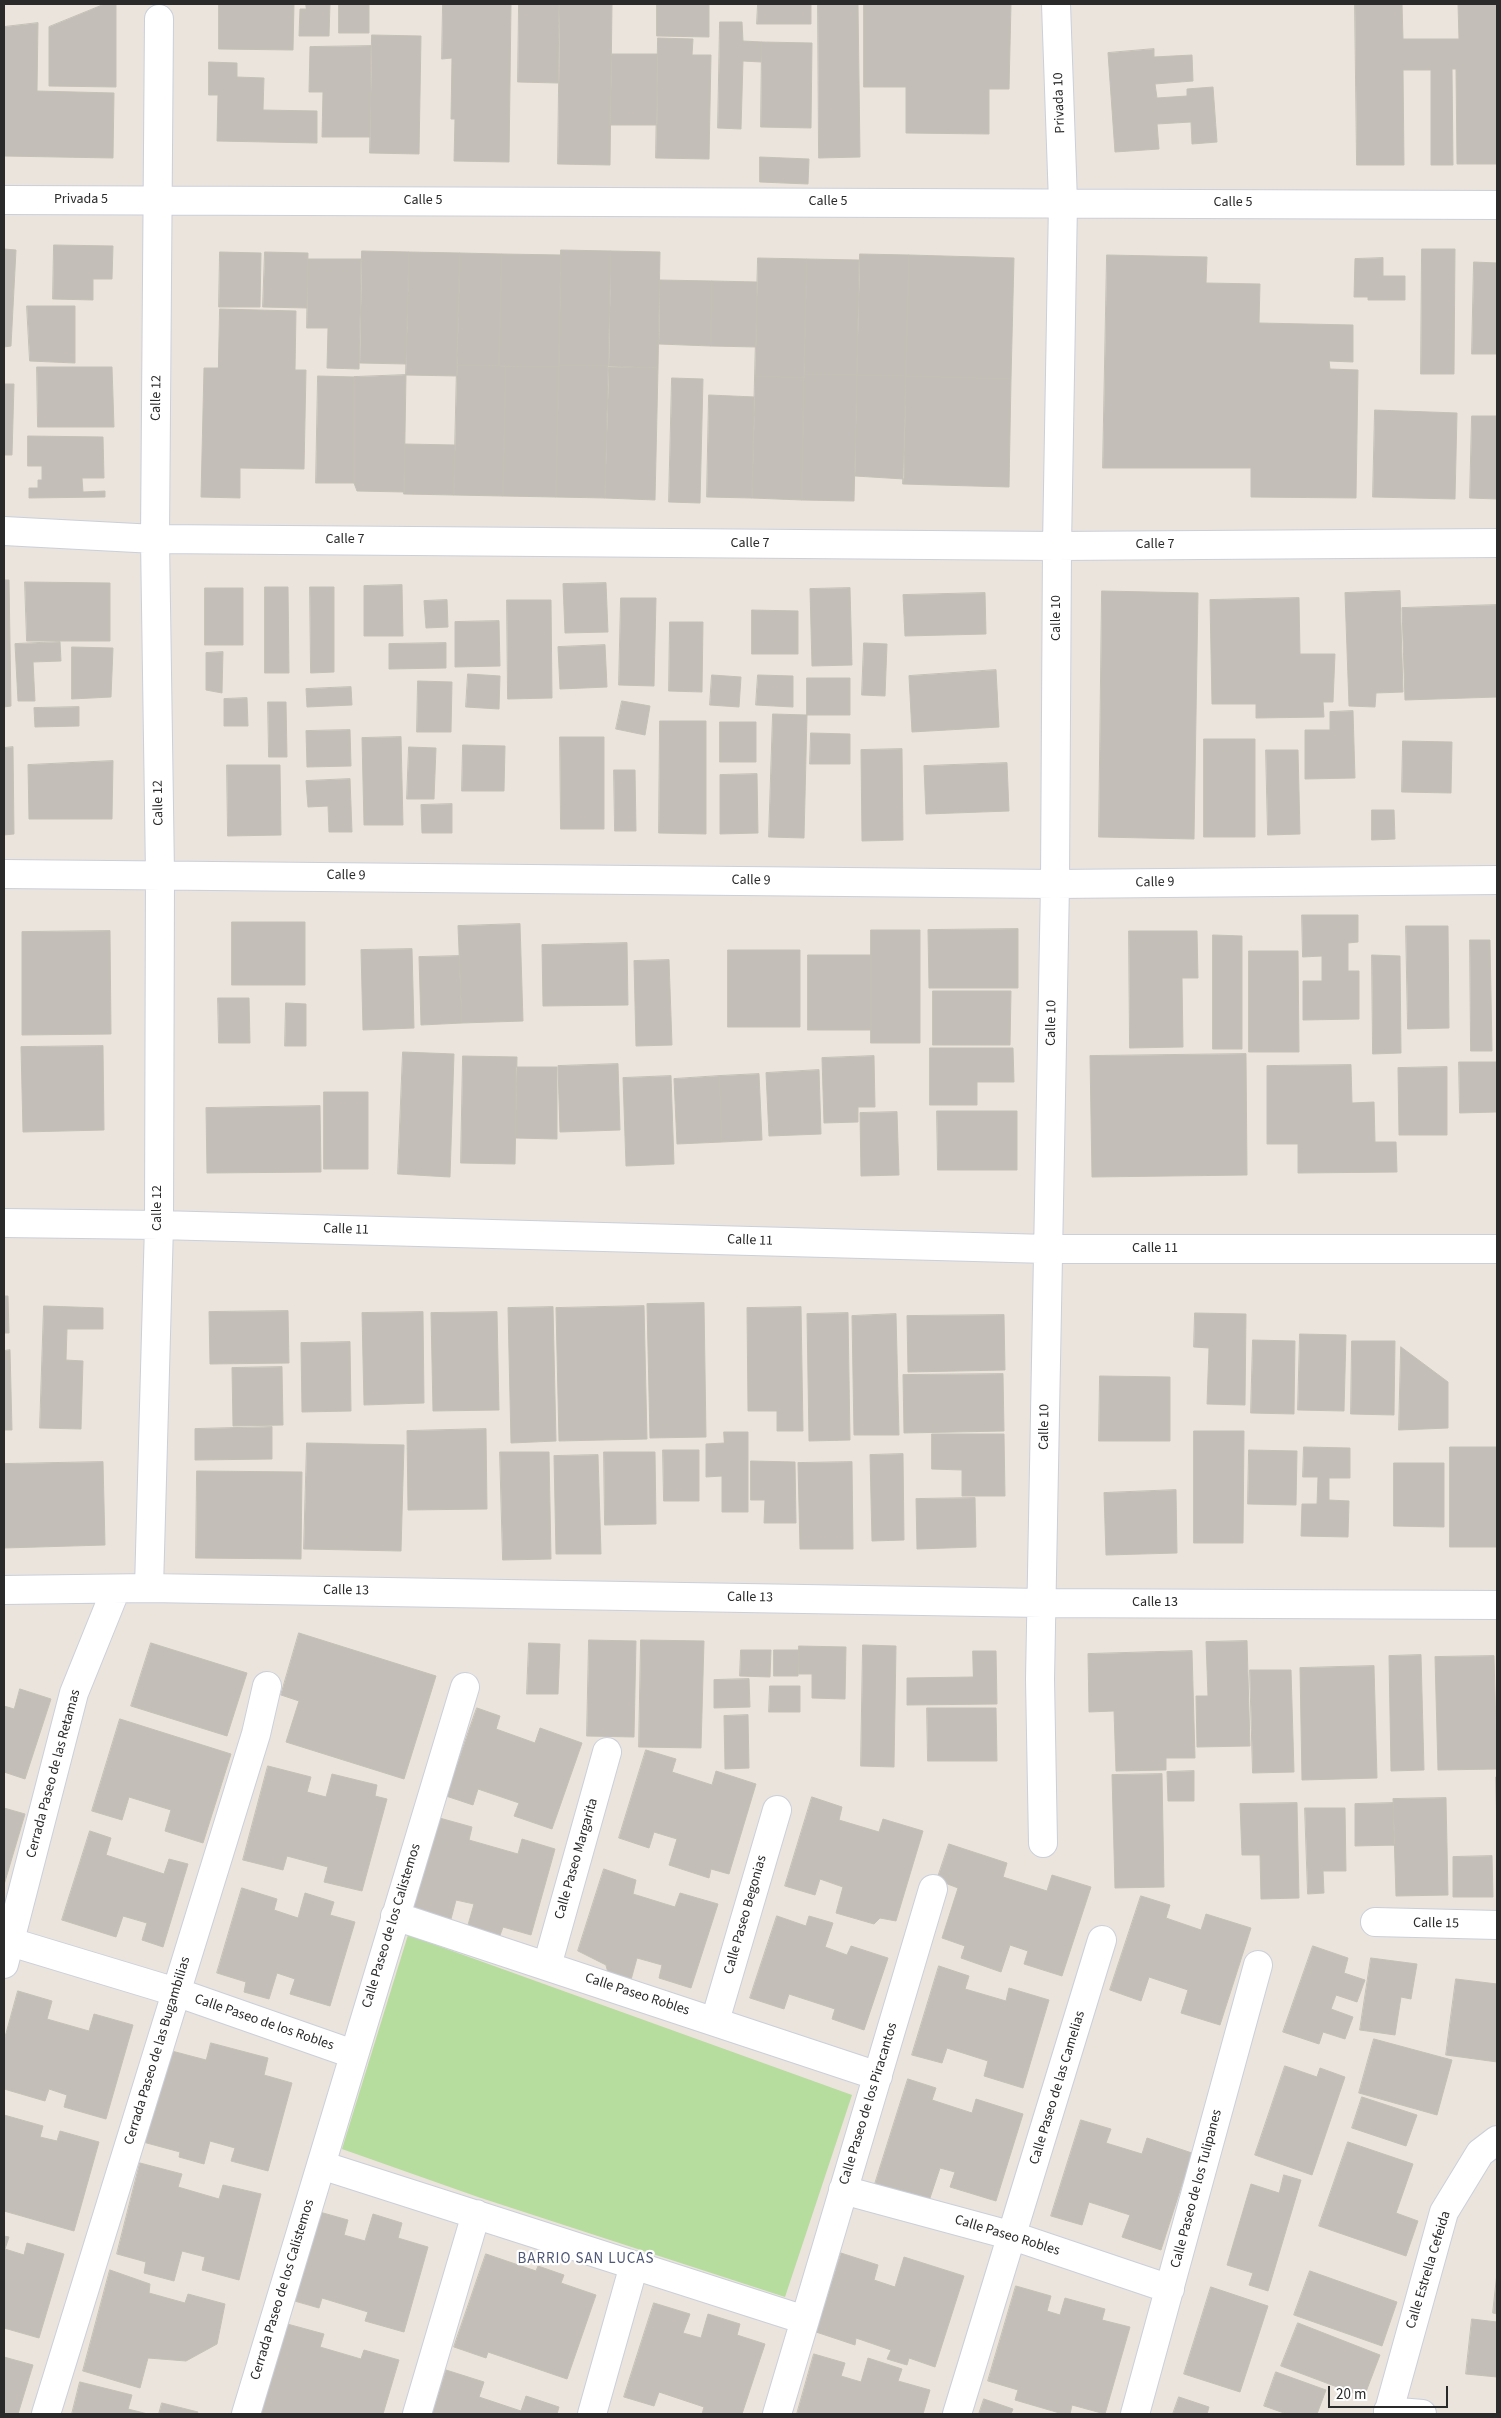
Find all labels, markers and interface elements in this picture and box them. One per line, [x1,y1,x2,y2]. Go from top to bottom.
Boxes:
street label: Privada 10 [1051,72,1069,134]
street label: Privada 5 [54,192,108,208]
street label: Calle 5 [404,193,442,209]
street label: Calle 5 [809,194,847,210]
street label: Calle 5 [1214,195,1252,211]
street label: Calle 12 [148,375,166,421]
street label: Calle 7 [326,532,364,548]
street label: Calle 7 [731,536,769,552]
street label: Calle 7 [1136,537,1174,553]
street label: Calle 10 [1049,595,1065,641]
street label: Calle 12 [150,780,168,826]
street label: Calle 9 [326,867,366,885]
street label: Calle 9 [731,872,771,890]
street label: Calle 9 [1135,874,1175,892]
street label: Calle 10 [1043,1000,1061,1046]
street label: Calle 12 [150,1185,166,1231]
street label: Calle 11 [323,1221,369,1239]
street label: Calle 11 [727,1232,773,1250]
street label: Calle 11 [1132,1241,1178,1257]
street label: Calle 10 [1036,1404,1054,1450]
street label: Calle 13 [323,1582,369,1600]
street label: Calle 13 [727,1589,773,1607]
street label: Calle 13 [1132,1595,1178,1611]
street label: Cerrada Paseo de las Retamas [23,1688,85,1860]
street label: Calle Paseo Margarita [552,1797,602,1921]
street label: Calle Paseo de los Calistemos [359,1842,425,2010]
street label: Calle Paseo Begonias [721,1854,771,1976]
street label: Calle 15 [1413,1915,1459,1933]
street label: Cerrada Paseo de las Bugambilias [121,1955,195,2147]
street label: Calle Paseo Robles [583,1970,691,2020]
street label: Calle Paseo de los Robles [192,1991,336,2055]
street label: Calle Paseo de las Camelias [1027,2009,1089,2167]
street label: Calle Paseo de los Piracantos [836,2021,902,2187]
street label: Calle Paseo de los Tulipanes [1168,2108,1226,2270]
street label: Cerrada Paseo de los Calistemos [247,2198,319,2382]
street label: Calle Estrella Cefeida [1403,2209,1455,2331]
street label: Calle Paseo Robles [952,2212,1062,2260]
district label: BARRIO SAN LUCAS [515,2251,657,2269]
scale bar [1331,2376,1451,2408]
text: 20 m [1336,2384,1366,2405]

